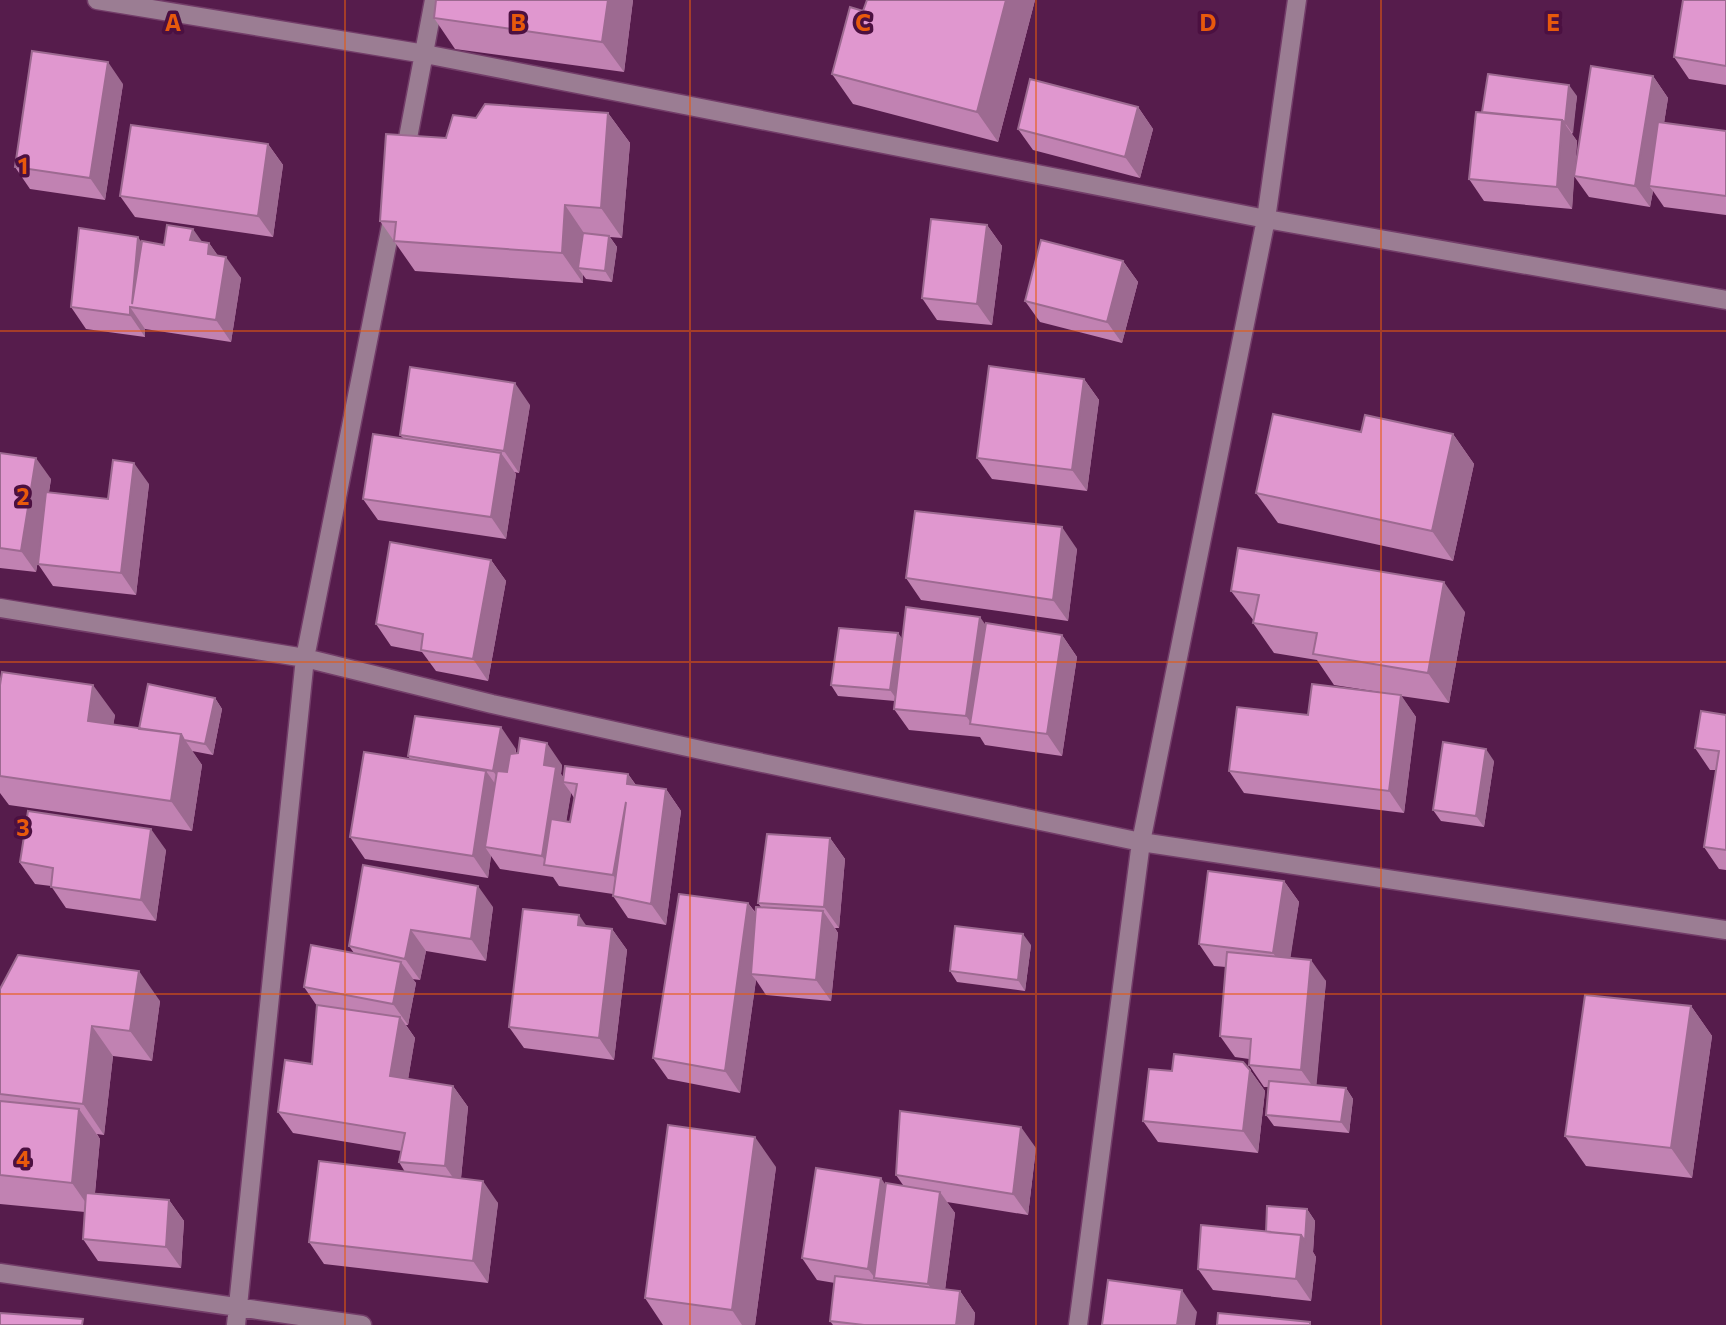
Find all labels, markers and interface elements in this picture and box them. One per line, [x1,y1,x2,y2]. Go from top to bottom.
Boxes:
text: A [165,8,182,36]
text: B [510,8,526,36]
text: C [855,8,871,36]
text: D [1200,8,1217,36]
text: E [1546,8,1560,36]
text: 1 [18,151,28,179]
text: 2 [16,482,30,510]
text: 3 [16,813,30,841]
text: 4 [16,1144,30,1172]

